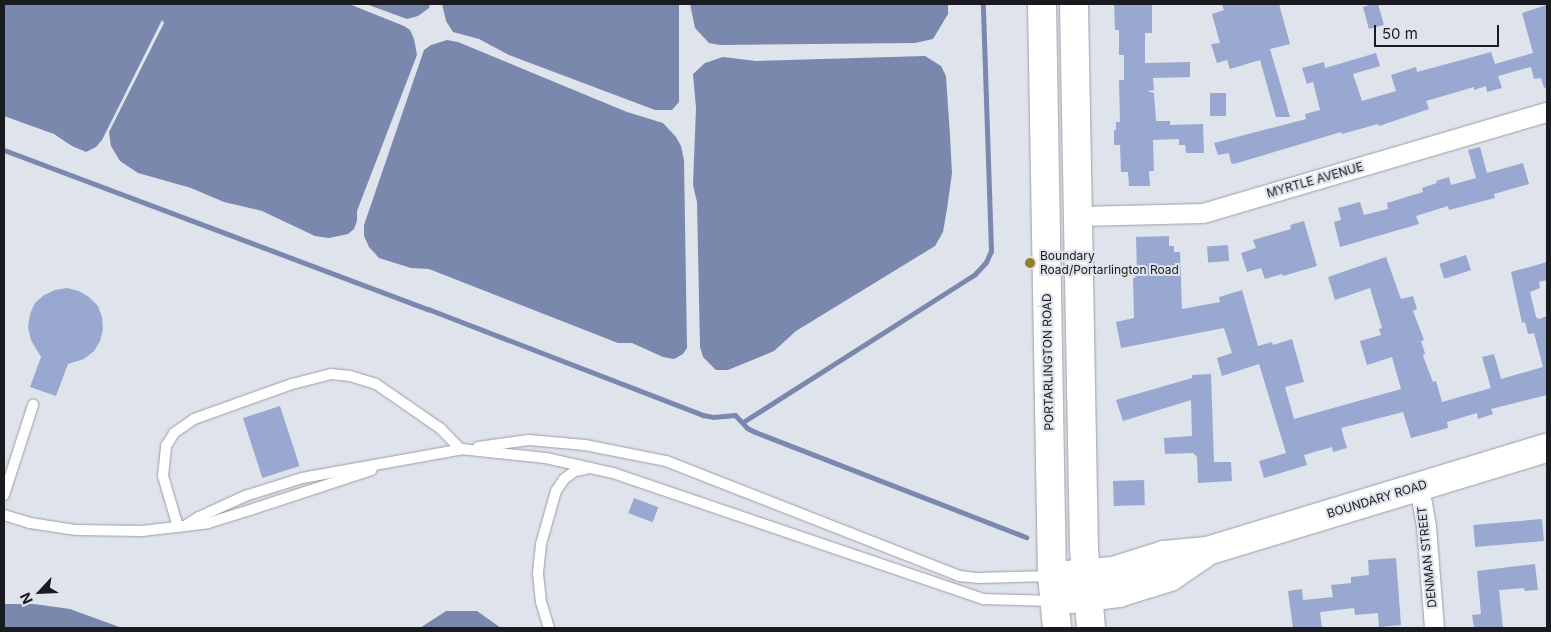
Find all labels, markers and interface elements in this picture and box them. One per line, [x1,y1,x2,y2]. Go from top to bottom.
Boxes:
scale bar [1376,15,1501,47]
text: 50 m [1382,24,1418,43]
street label: MYRTLE AVENUE [1265,159,1365,201]
place label: Boundary Road/Portarlington Road [1040,249,1179,277]
marker: Boundary Road/Portarlington Road [1024,257,1036,269]
street label: PORTARLINGTON ROAD [1040,293,1056,431]
street label: BOUNDARY ROAD [1325,477,1429,521]
street label: DENMAN STREET [1415,506,1439,608]
north arrow [15,567,65,617]
text: N [16,590,36,607]

